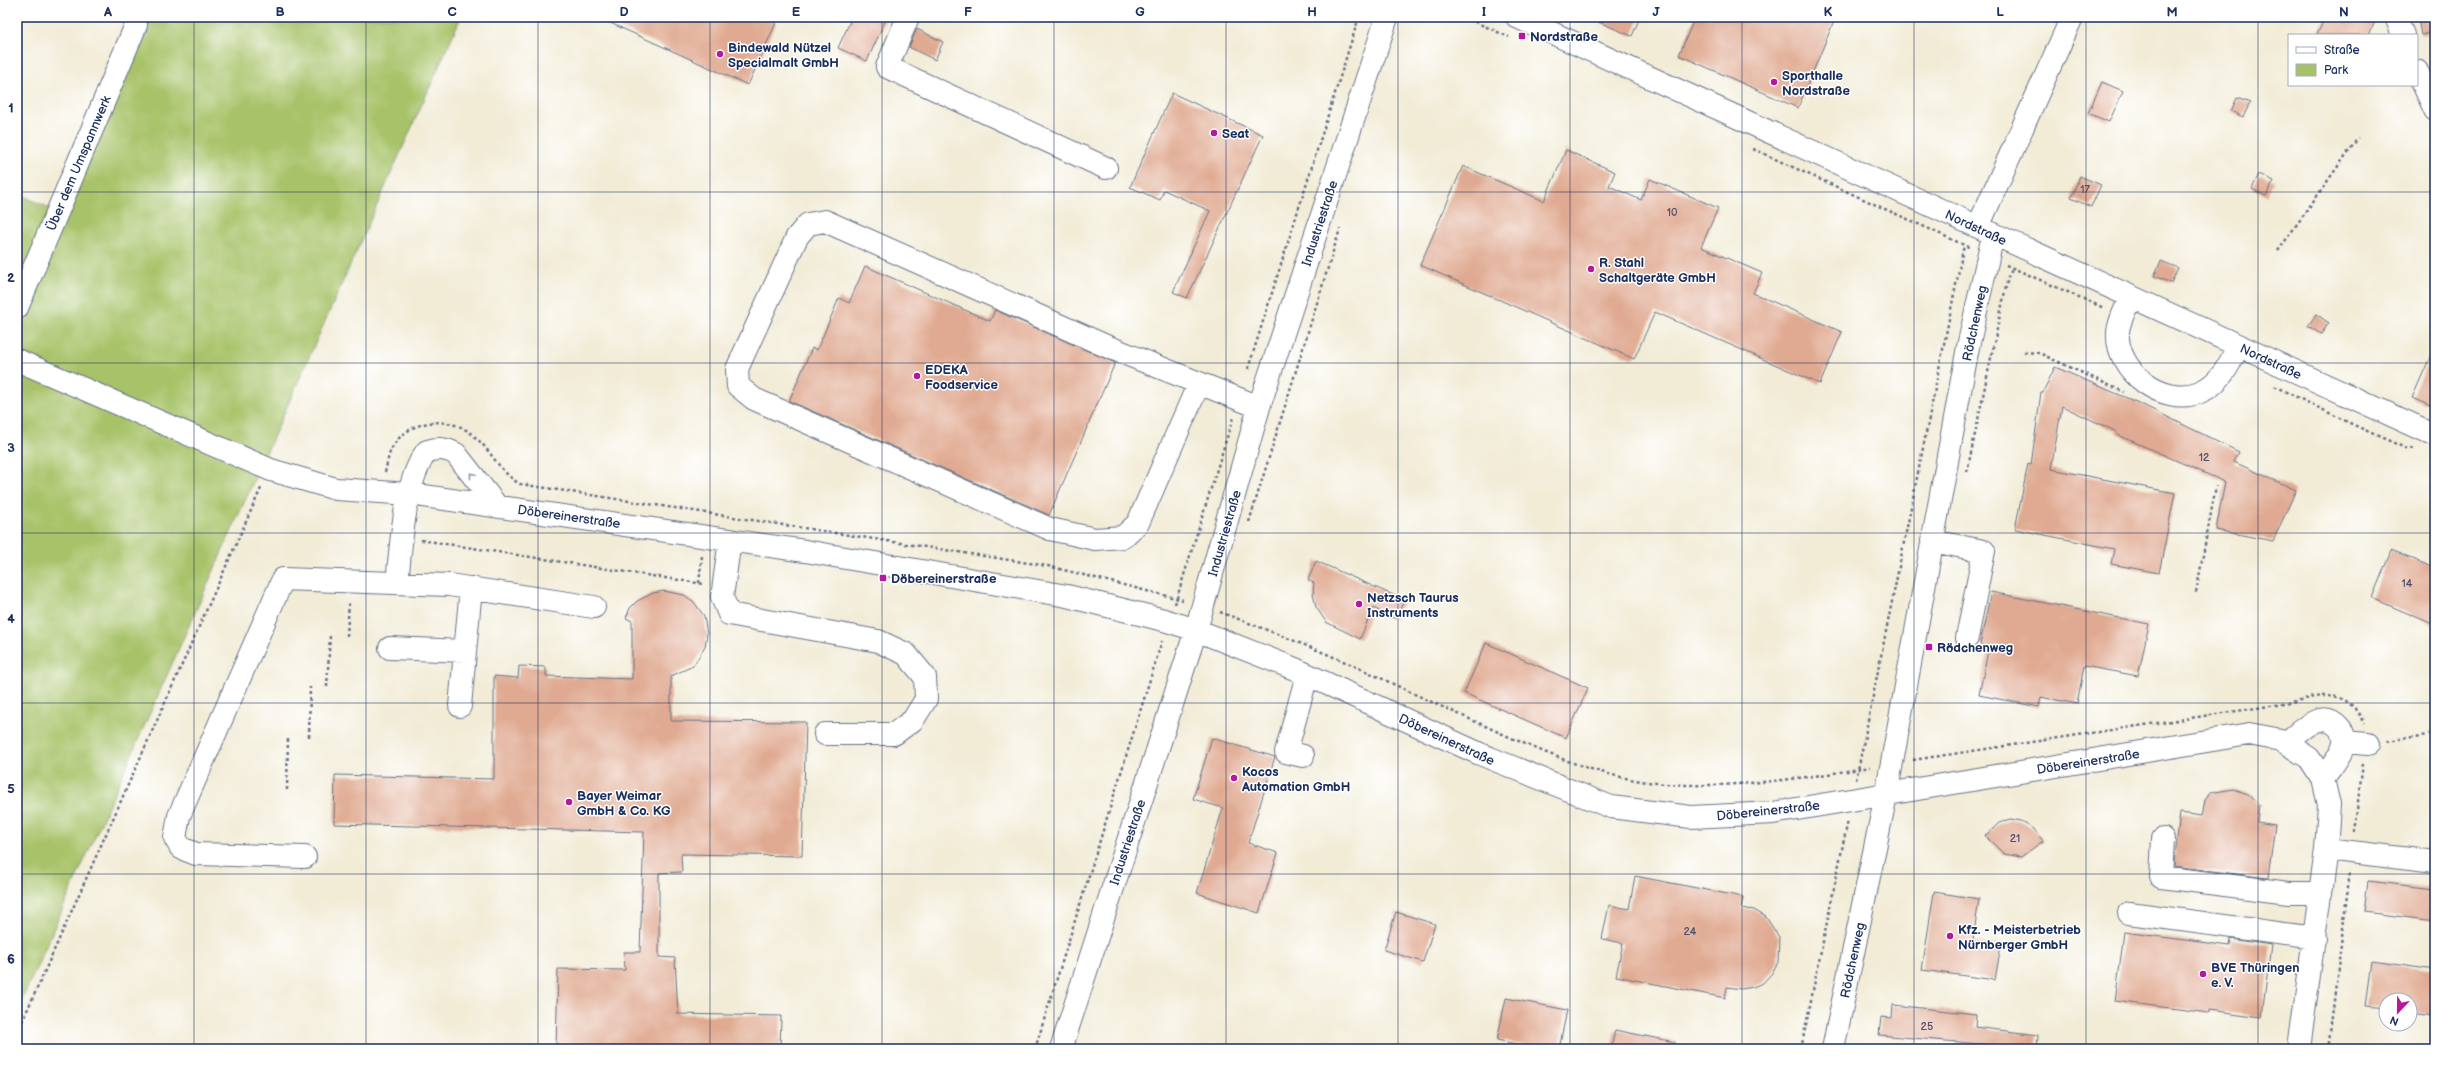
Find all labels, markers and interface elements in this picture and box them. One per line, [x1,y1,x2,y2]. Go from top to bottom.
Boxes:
text: A [103,4,112,20]
text: B [275,4,285,20]
text: C [447,4,457,20]
text: D [619,4,629,20]
text: E [792,4,801,20]
text: F [964,4,972,20]
text: G [1135,4,1145,20]
text: H [1307,4,1317,20]
text: I [1482,4,1486,20]
text: J [1652,4,1660,20]
text: K [1824,4,1833,20]
text: L [1996,4,2004,20]
text: M [2166,4,2178,20]
text: N [2339,4,2349,20]
place label: Nordstraße [1530,29,1598,45]
marker: Nordstraße [1517,31,1527,41]
legend [2288,34,2418,86]
place label: Bindewald Nützel Specialmalt GmbH [728,40,839,71]
text: Straße [2324,43,2360,58]
marker: Bindewald Nützel Specialmalt GmbH [715,49,725,59]
text: Park [2324,63,2348,78]
place label: Sporthalle Nordstraße [1782,68,1850,99]
marker: Sporthalle Nordstraße [1769,77,1779,87]
street label: Über dem Umspannwerk [43,93,115,233]
text: 1 [8,100,14,116]
place label: Seat [1222,126,1250,142]
marker: Seat [1209,128,1219,138]
street label: Industriestraße [1299,178,1341,268]
house number: 17 [2080,183,2090,196]
house number: 10 [1667,206,1678,219]
street label: Nordstraße [1942,207,2009,249]
place label: R. Stahl Schaltgeräte GmbH [1599,255,1716,286]
marker: R. Stahl Schaltgeräte GmbH [1586,264,1596,274]
text: 2 [7,270,15,286]
street label: Rödchenweg [1959,284,1991,362]
street label: Nordstraße [2237,341,2304,383]
place label: EDEKA Foodservice [925,362,998,393]
marker: EDEKA Foodservice [912,371,922,381]
text: 3 [7,440,15,456]
house number: 12 [2199,451,2210,464]
one-way arrow [470,472,477,479]
street label: Industriestraße [1205,488,1245,578]
street label: Döbereinerstraße [516,502,622,532]
place label: Döbereinerstraße [891,571,997,587]
marker: Döbereinerstraße [878,573,888,583]
house number: 14 [2402,577,2413,590]
place label: Netzsch Taurus Instruments [1367,590,1459,621]
marker: Netzsch Taurus Instruments [1354,599,1364,609]
text: 4 [7,611,15,627]
place label: Rödchenweg [1937,640,2013,656]
marker: Rödchenweg [1924,642,1934,652]
street label: Döbereinerstraße [1396,711,1497,769]
street label: Döbereinerstraße [2036,746,2141,778]
place label: Kocos Automation GmbH [1241,764,1350,795]
marker: Kocos Automation GmbH [1229,773,1239,783]
text: 5 [7,781,15,797]
place label: Bayer Weimar GmbH & Co. KG [577,788,671,819]
marker: Bayer Weimar GmbH & Co. KG [564,797,574,807]
street label: Industriestraße [1107,797,1149,887]
street label: Döbereinerstraße [1716,798,1821,824]
house number: 21 [2010,832,2020,845]
street label: Rödchenweg [1837,921,1869,999]
place label: Kfz. - Meisterbetrieb Nürnberger GmbH [1958,922,2081,953]
house number: 24 [1683,925,1697,938]
marker: Kfz. - Meisterbetrieb Nürnberger GmbH [1945,931,1955,941]
text: 6 [7,951,15,967]
place label: BVE Thüringen e. V. [2211,960,2299,991]
marker: BVE Thüringen e. V. [2198,969,2208,979]
north arrow [2378,992,2418,1032]
text: N [2388,1013,2401,1028]
house number: 25 [1921,1020,1933,1033]

